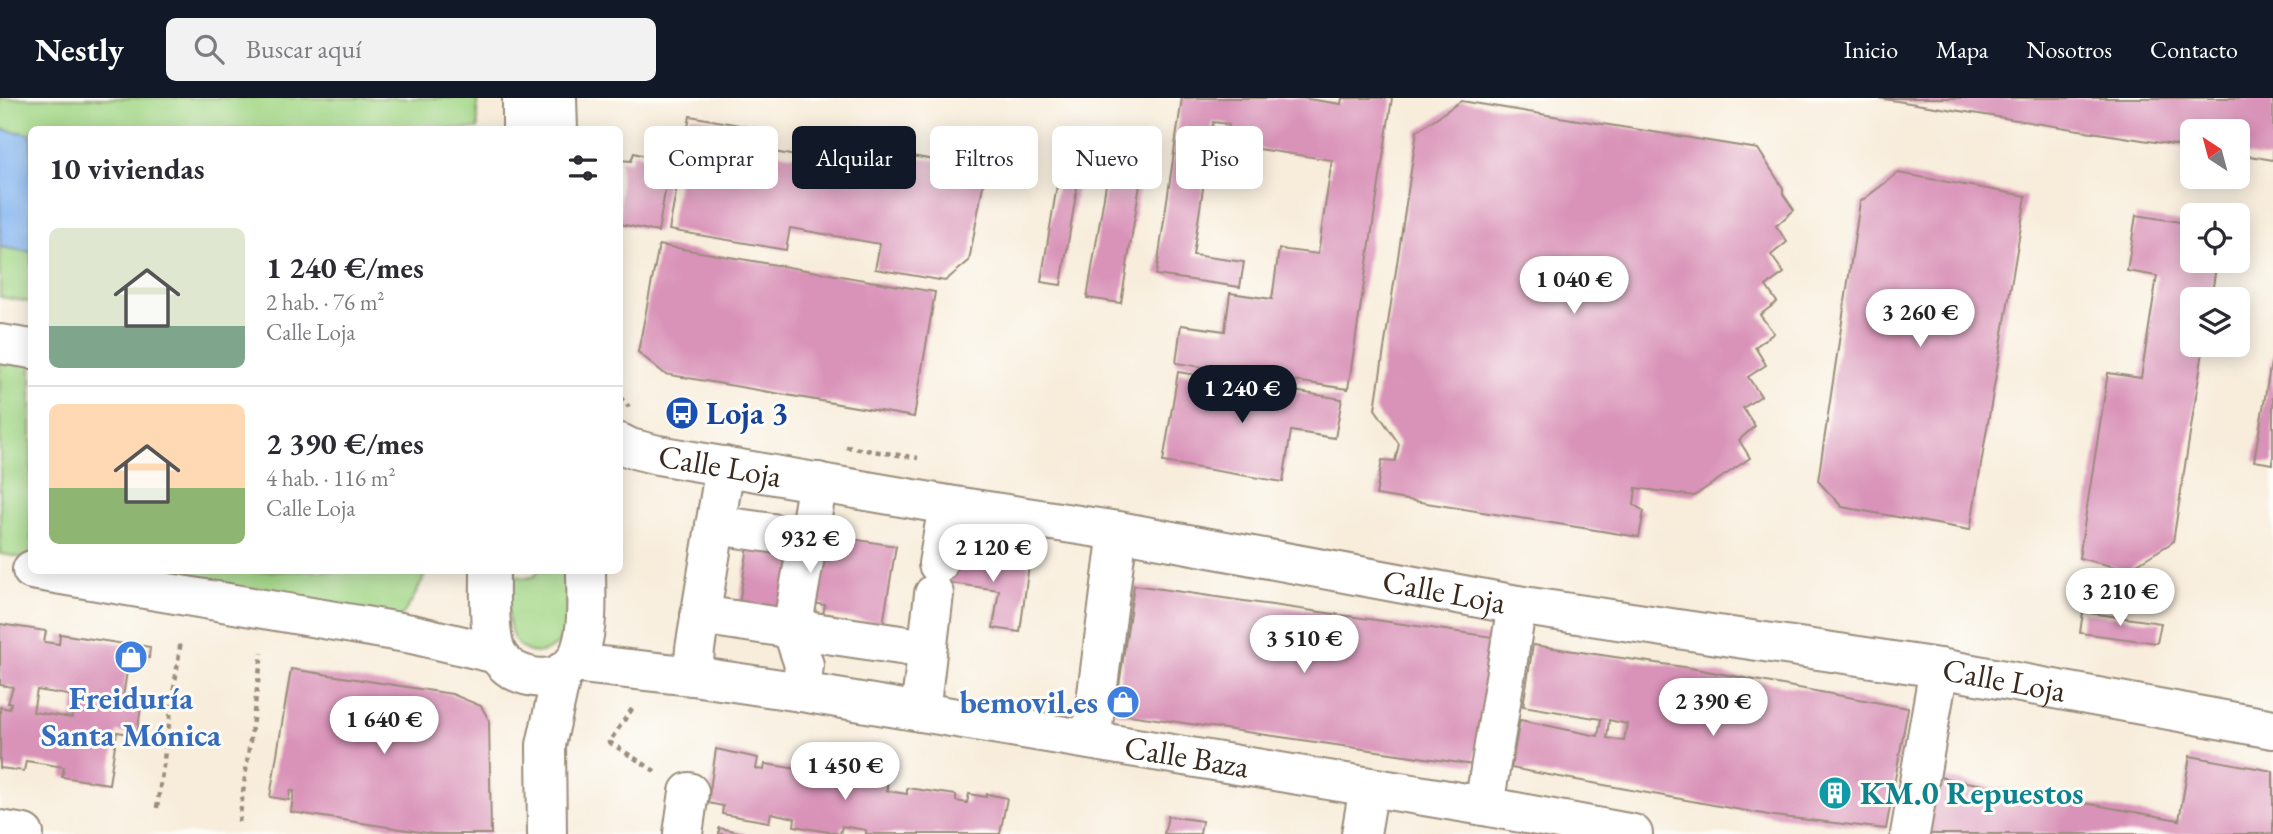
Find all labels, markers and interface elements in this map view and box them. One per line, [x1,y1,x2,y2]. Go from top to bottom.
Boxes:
search box [166,18,656,81]
text: Nestly [35,28,124,71]
icon: search [190,30,228,68]
text: Buscar aquí [246,32,362,66]
text: Inicio [1844,34,1898,65]
text: Mapa [1936,34,1988,65]
text: Nosotros [2026,34,2112,65]
text: Contacto [2150,34,2238,65]
north arrow [2180,119,2250,189]
map controls [2180,119,2250,357]
chip: Comprar [644,126,778,189]
chip: Alquilar [792,126,916,189]
chip: Filtros [930,126,1038,189]
chip: Nuevo [1052,126,1162,189]
chip: Piso [1176,126,1263,189]
text: 10 viviendas [49,149,205,188]
icon: filters [564,149,602,187]
button: locate [2180,203,2250,273]
text: 1 240 €/mes [266,248,424,287]
icon: home [105,256,189,340]
pin: 1 040 € [1509,256,1639,316]
text: 1 040 € [1536,264,1612,294]
text: 2 hab. · 76 m² [266,287,385,317]
button: layers [2180,287,2250,357]
pin: 3 260 € [1855,289,1985,349]
text: 3 260 € [1882,297,1958,327]
text: Calle Loja [266,317,355,347]
pin: 1 240 € [1177,366,1307,425]
text: 1 240 € [1204,373,1280,403]
place label: Loja 3 [706,392,788,434]
bus stop icon: Loja 3 [663,394,701,432]
text: 2 390 €/mes [266,424,424,463]
icon: home [105,432,189,516]
street label: Calle Loja [655,434,785,497]
text: 4 hab. · 116 m² [266,463,396,493]
text: Calle Loja [266,493,355,523]
pin: 932 € [761,516,859,575]
text: 932 € [781,523,839,553]
pin: 2 120 € [928,524,1058,584]
text: 2 120 € [955,532,1031,562]
street label: Calle Loja [1379,560,1509,624]
pin: 3 210 € [2055,568,2185,628]
text: 3 210 € [2082,576,2158,606]
pin: 3 510 € [1239,616,1369,675]
text: 3 510 € [1266,623,1342,653]
shop icon: Freiduría Santa Mónica [112,638,150,676]
street label: Calle Loja [1939,648,2069,712]
place label: Freiduría Santa Mónica [41,677,222,756]
pin: 2 390 € [1648,678,1778,738]
place label: bemovil.es [959,681,1098,723]
shop icon: bemovil.es [1104,683,1142,721]
text: 2 390 € [1675,686,1751,716]
pin: 1 640 € [319,696,449,756]
text: 1 640 € [346,704,422,734]
street label: Calle Baza [1121,725,1252,787]
pin: 1 450 € [780,742,910,802]
text: 1 450 € [807,750,883,780]
place label: KM.0 Repuestos [1860,772,2084,814]
building icon: KM.0 Repuestos [1816,774,1854,812]

